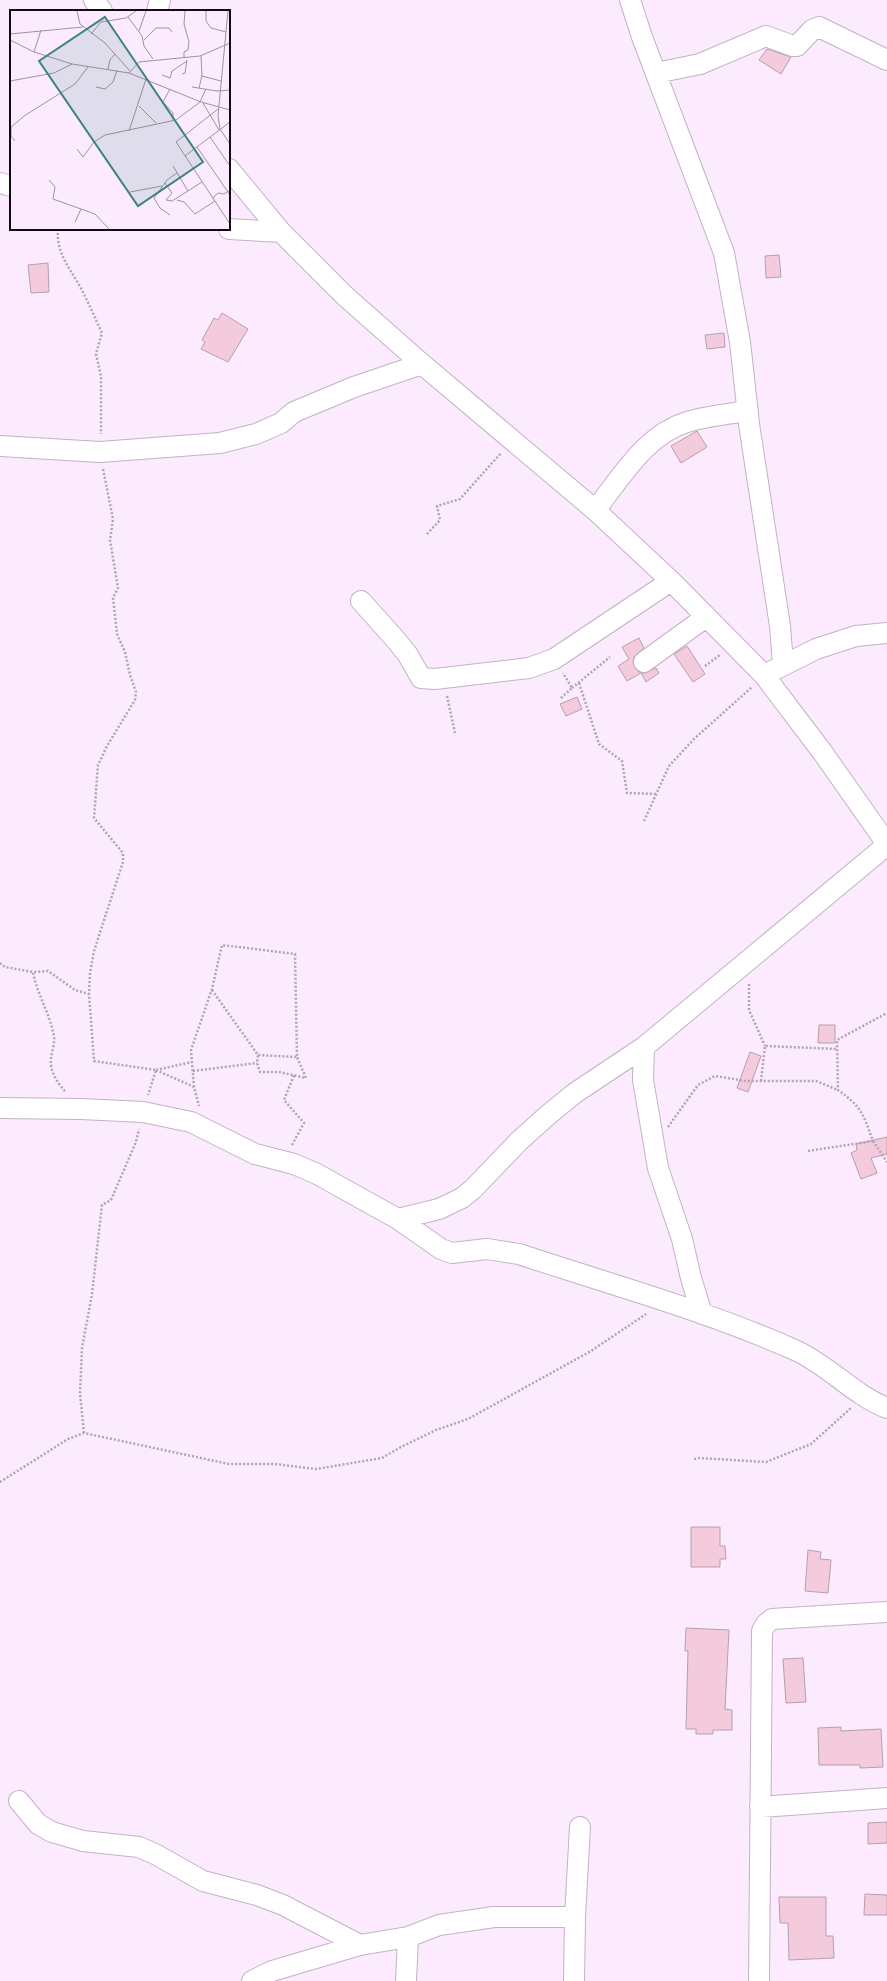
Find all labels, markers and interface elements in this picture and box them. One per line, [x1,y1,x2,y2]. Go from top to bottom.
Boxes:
inset map [10,10,230,230]

